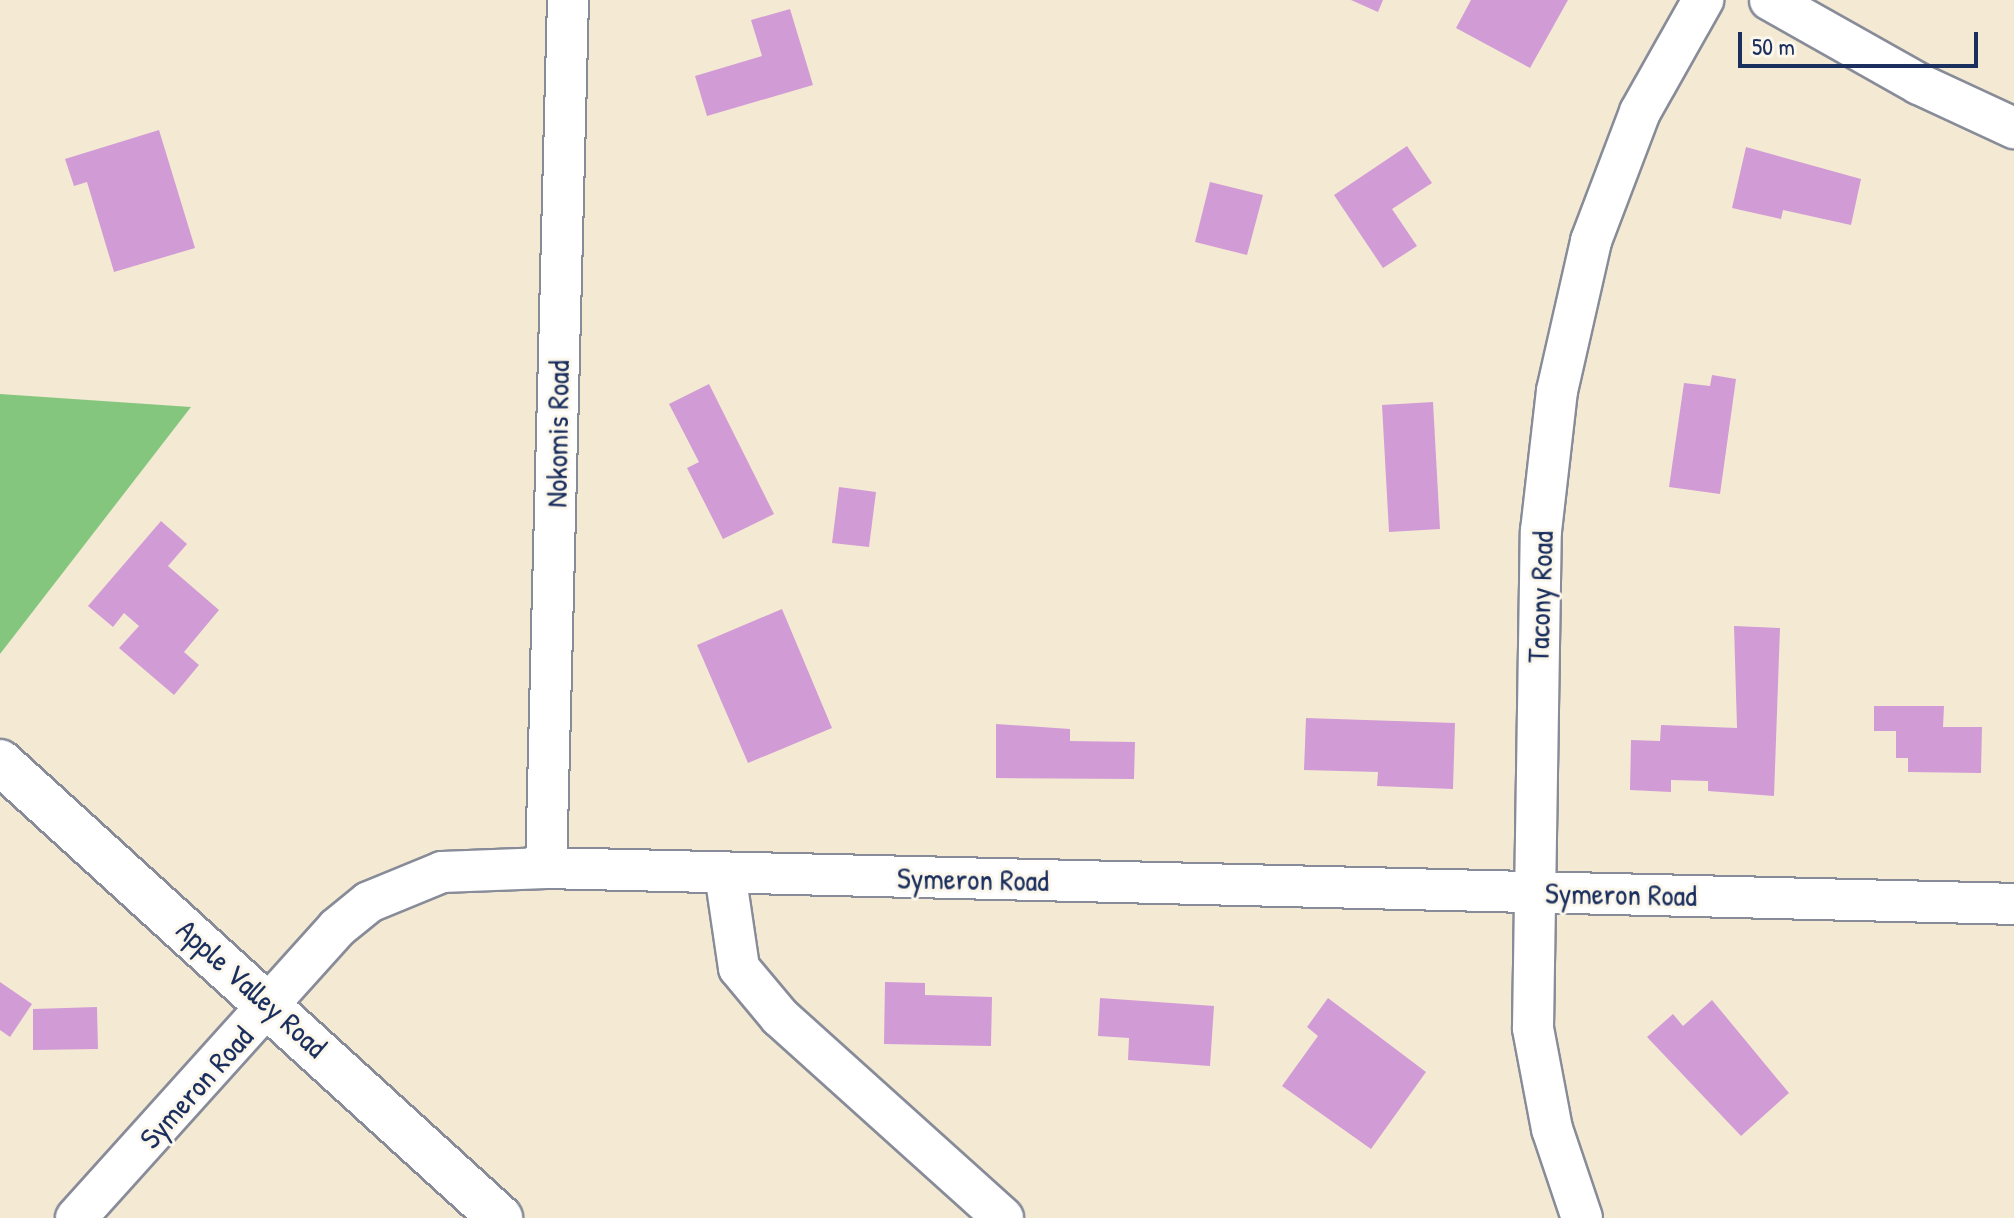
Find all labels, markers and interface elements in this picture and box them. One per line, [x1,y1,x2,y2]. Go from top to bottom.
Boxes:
scale bar [1742,16,1982,66]
text: 50 m [1752,30,1795,62]
street label: Nokomis Road [538,360,576,508]
street label: Tacony Road [1520,530,1560,664]
street label: Symeron Road [897,860,1049,898]
street label: Symeron Road [1545,875,1697,913]
street label: Apple Valley Road [170,911,334,1065]
street label: Symeron Road [132,1018,260,1156]

